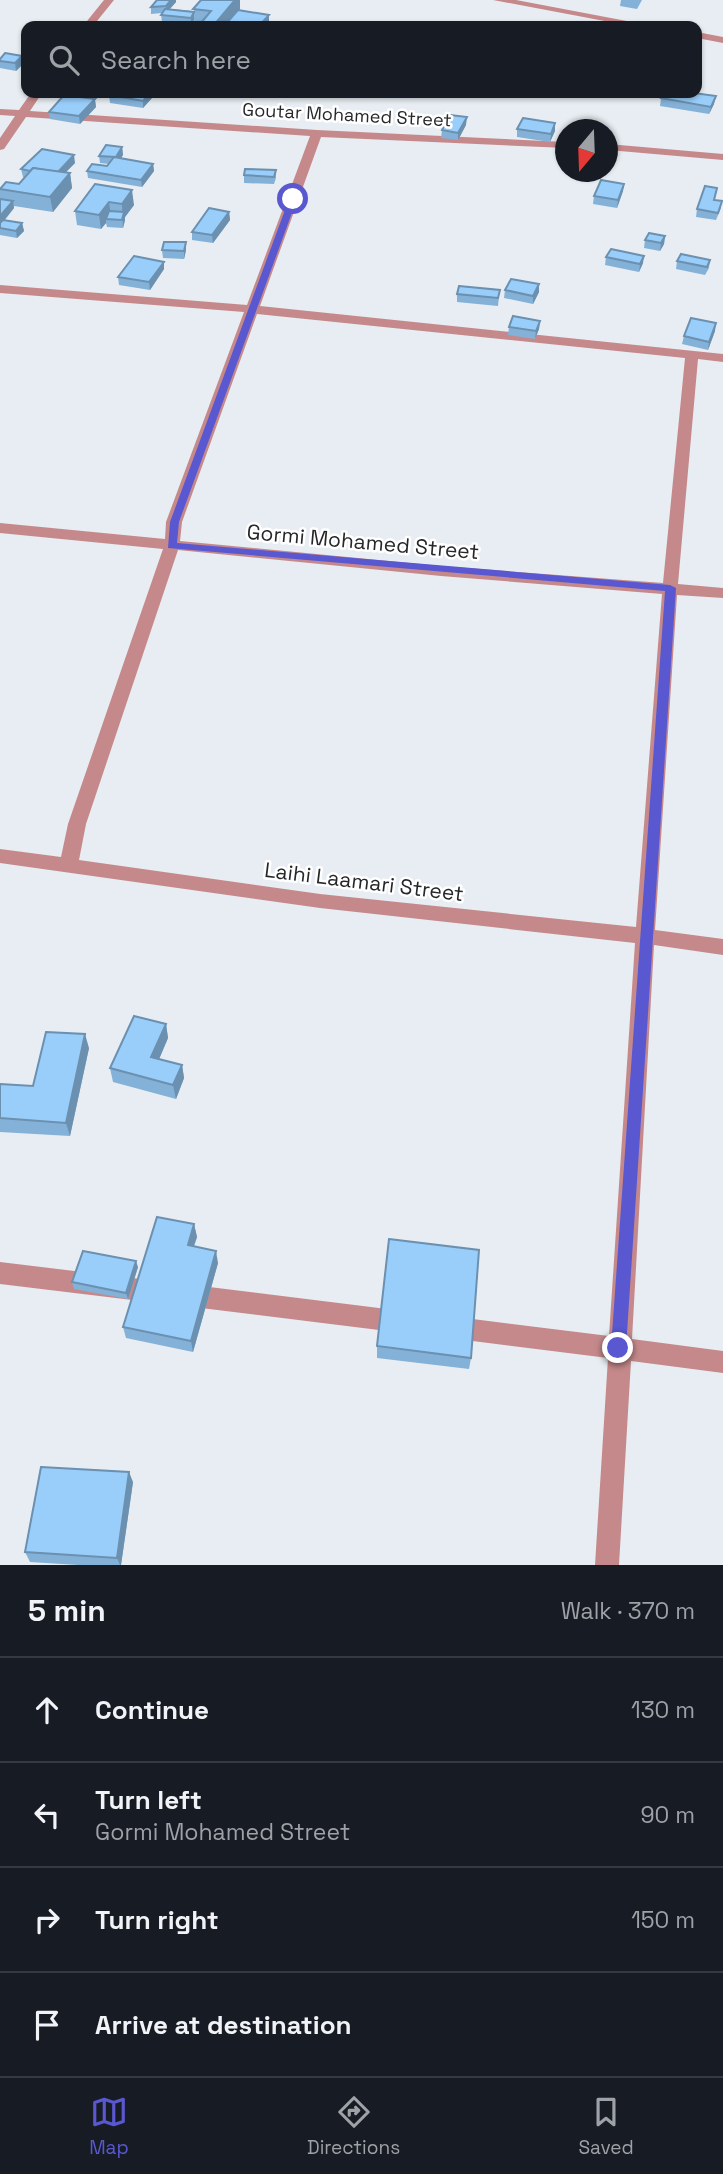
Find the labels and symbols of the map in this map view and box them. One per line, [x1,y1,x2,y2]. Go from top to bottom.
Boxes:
street label: Goutar Mohamed Street [242,98,452,131]
north arrow [555,119,618,182]
route start [277,183,308,214]
street label: Gormi Mohamed Street [246,518,480,565]
street label: Laihi Laamari Street [263,856,465,907]
route end [602,1332,633,1363]

